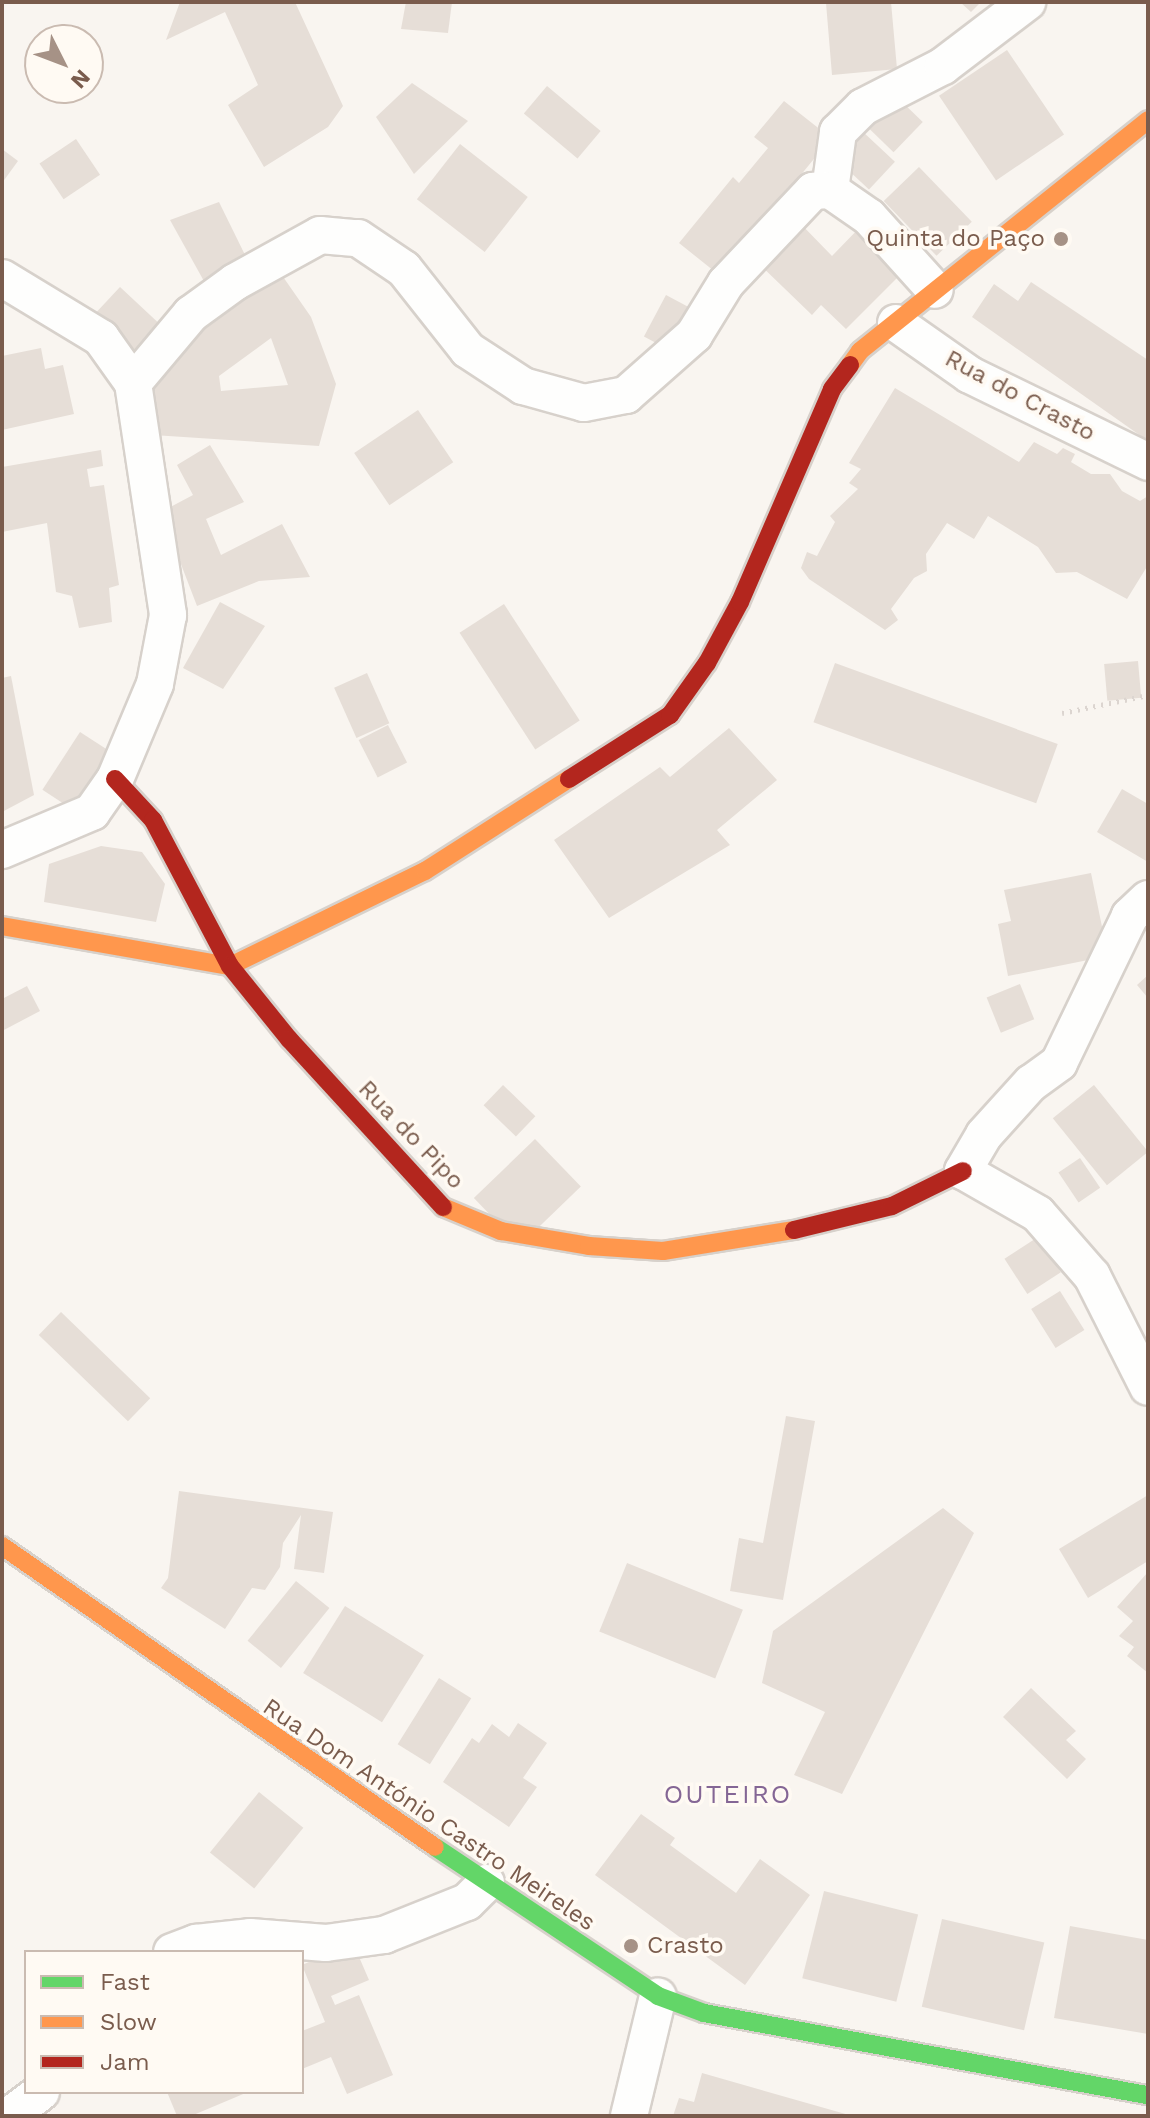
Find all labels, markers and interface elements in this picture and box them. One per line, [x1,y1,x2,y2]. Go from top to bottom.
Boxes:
north arrow [24,24,104,104]
text: N [66,65,95,93]
place label: Quinta do Paço [866,225,1045,253]
marker: Quinta do Paço [1052,230,1070,248]
street label: Rua do Crasto [940,344,1100,448]
street label: Rua do Pipo [352,1075,470,1195]
street label: Rua Dom António Castro Meireles [257,1692,601,1938]
district label: OUTEIRO [664,1779,792,1811]
place label: Crasto [647,1932,724,1960]
marker: Crasto [622,1937,640,1955]
legend [24,1950,304,2094]
text: Fast [100,1968,150,1996]
text: Slow [100,2008,157,2036]
text: Jam [100,2048,150,2076]

